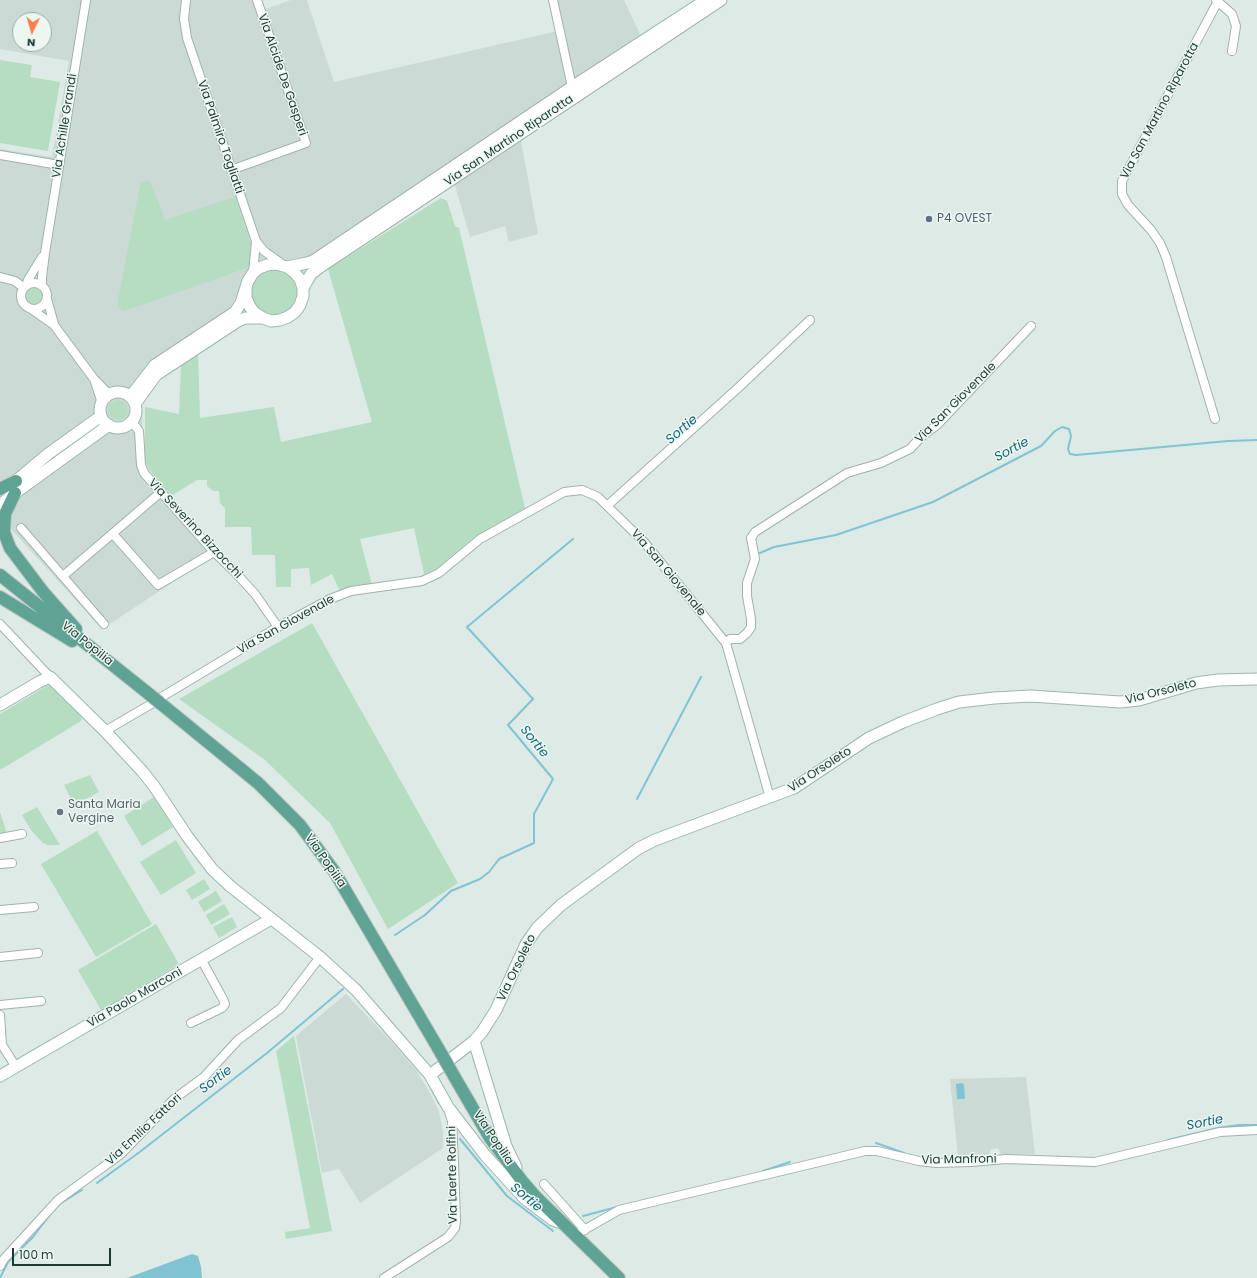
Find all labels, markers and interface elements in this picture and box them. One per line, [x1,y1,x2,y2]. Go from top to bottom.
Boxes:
north arrow [12,12,52,52]
street label: Via Alcide De Gasperi [254,12,310,138]
text: N [26,35,36,51]
street label: Via San Martino Riparotta [1118,40,1202,182]
street label: Via Achille Grandi [50,73,80,179]
street label: Via Palmiro Togliatti [194,78,246,196]
street label: Via San Martino Riparotta [442,92,576,190]
place label: P4 OVEST [937,212,992,226]
marker: P4 OVEST [924,214,934,224]
street label: Via San Giovenale [912,359,1000,447]
water label: Sortie [663,412,701,448]
water label: Sortie [992,434,1032,466]
street label: Via Severino Bizzocchi [145,476,245,582]
street label: Via San Giovenale [628,527,708,619]
street label: Via San Giovenale [235,592,337,658]
street label: Via Popilia [58,619,116,669]
street label: Via Orsoleto [1124,676,1198,708]
water label: Sortie [516,723,552,761]
street label: Via Orsoleto [786,744,854,796]
place label: Santa Maria Vergine [68,798,141,826]
marker: Santa Maria Vergine [55,807,65,817]
street label: Via Popilia [301,831,349,891]
street label: Via Orsoleto [495,932,539,1004]
street label: Via Paolo Marconi [85,965,185,1031]
water label: Sortie [197,1063,235,1097]
street label: Via Emilio Fattori [103,1091,185,1169]
street label: Via Popilia [470,1108,516,1168]
water label: Sortie [1185,1112,1225,1134]
street label: Via Laerte Rolfini [445,1126,461,1224]
street label: Via Manfroni [921,1152,997,1168]
water label: Sortie [507,1180,545,1216]
scale bar [14,1240,113,1266]
text: 100 m [19,1246,53,1263]

